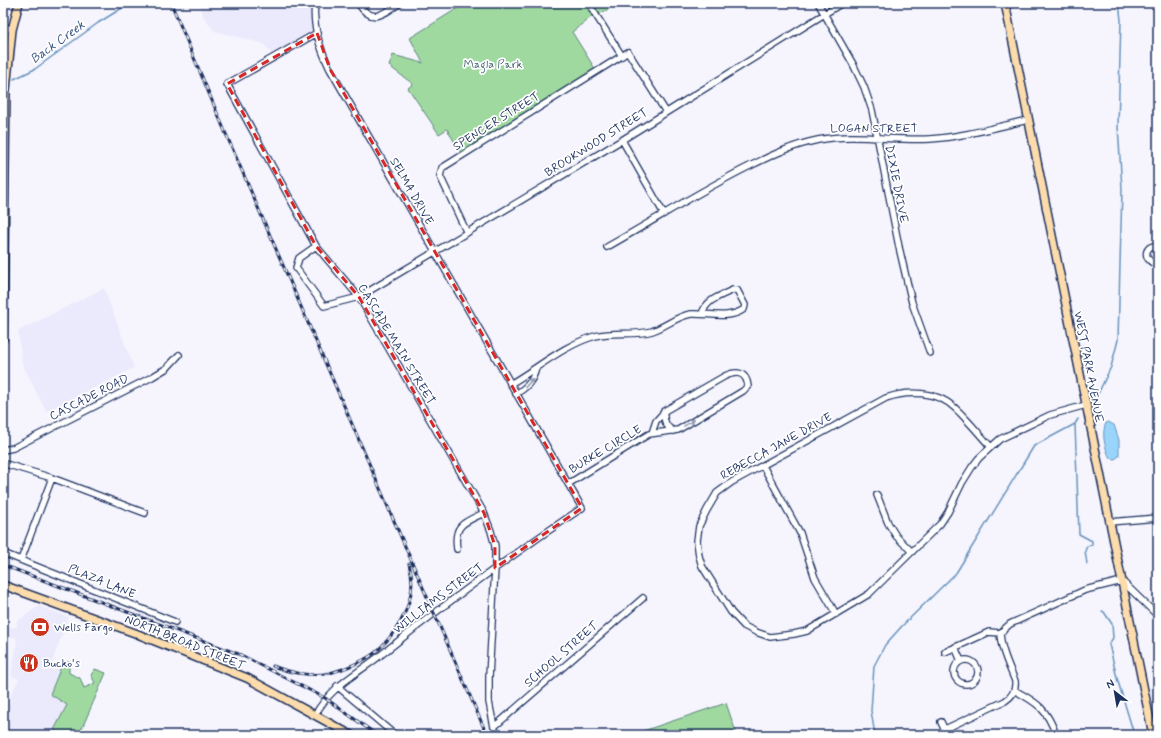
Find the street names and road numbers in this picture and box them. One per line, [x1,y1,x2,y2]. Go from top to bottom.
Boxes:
street label: SPENCER STREET [450,89,543,155]
street label: BROOKWOOD STREET [542,105,651,181]
street label: LOGAN STREET [830,121,918,137]
street label: DIXIE DRIVE [881,144,912,225]
street label: SELMA DRIVE [385,155,437,228]
street label: CASCADE MAIN STREET [354,281,439,408]
street label: WEST PARK AVENUE [1069,310,1107,425]
street label: CASCADE ROAD [47,371,132,425]
street label: REBECCA JANE DRIVE [718,410,835,484]
street label: BURKE CIRCLE [566,422,645,478]
street label: WILLIAMS STREET [390,560,487,638]
street label: PLAZA LANE [66,561,138,603]
street label: NORTH BROAD STREET [122,611,248,675]
street label: SCHOOL STREET [521,618,603,691]

